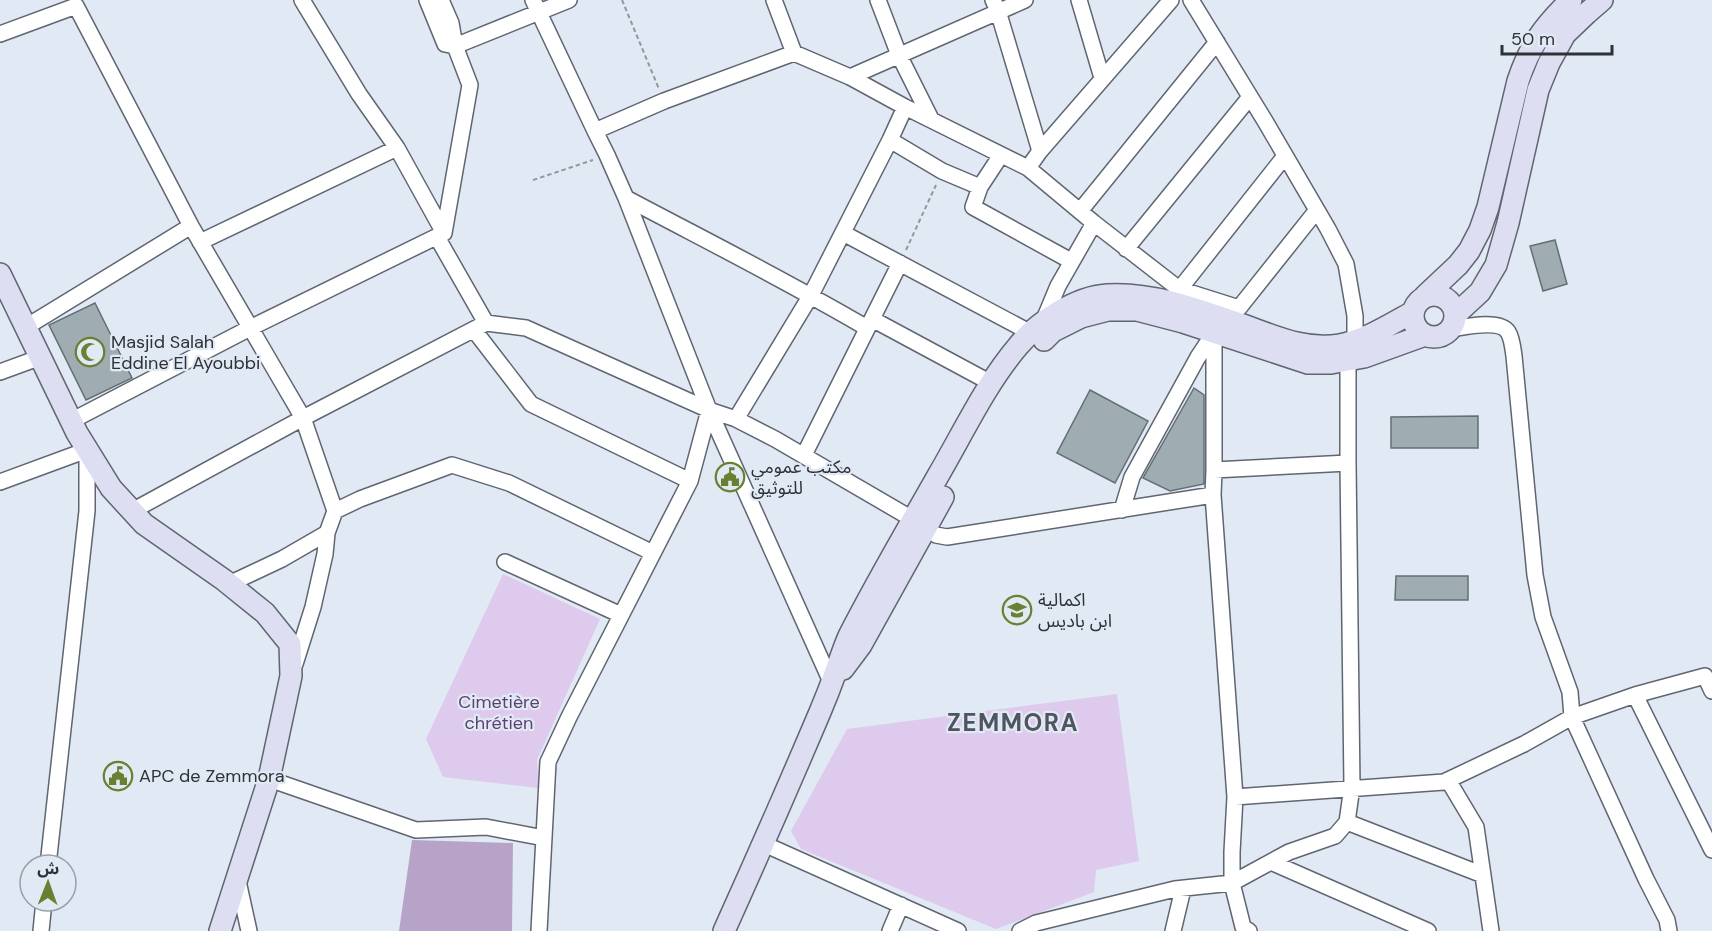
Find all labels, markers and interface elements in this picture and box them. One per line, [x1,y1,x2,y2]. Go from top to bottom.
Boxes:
scale bar [1502,18,1612,56]
text: 50 m [1511,27,1555,51]
place label: Masjid Salah Eddine El Ayoubbi [111,330,260,375]
mosque icon: Masjid Salah Eddine El Ayoubbi [74,336,106,368]
place label: مكتب عمومي للتوثيق [751,455,851,500]
public building icon: مكتب عمومي للتوثيق [714,461,746,493]
place label: اكمالية ابن باديس [1038,588,1112,633]
school or university icon: اكمالية ابن باديس [1001,594,1033,626]
park label: Cimetière chrétien [458,690,540,735]
district label: ZEMMORA [947,707,1079,738]
public building icon: APC de Zemmora [102,760,134,792]
place label: APC de Zemmora [139,764,285,788]
north arrow [18,853,78,913]
text: ش [37,858,59,879]

